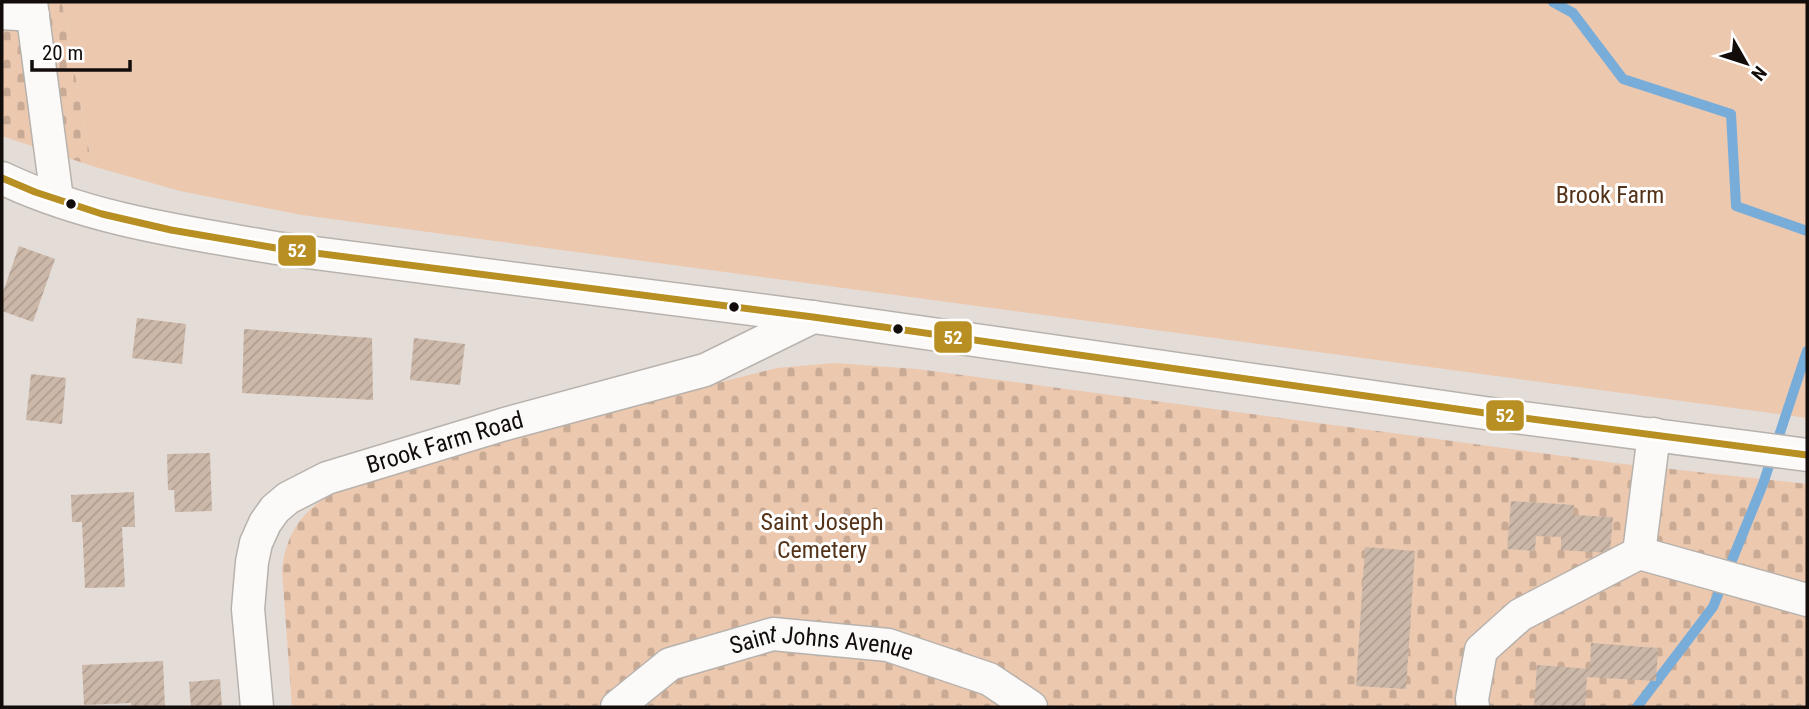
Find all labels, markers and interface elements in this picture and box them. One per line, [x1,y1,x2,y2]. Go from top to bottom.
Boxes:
scale bar [32,28,130,72]
north arrow [1711,28,1781,98]
text: 20 m [42,41,83,65]
text: N [1746,62,1771,85]
park label: Brook Farm [1556,181,1664,209]
unlabelled marker [64,197,78,211]
line badge: 52 [277,234,317,267]
text: 52 [287,239,307,262]
unlabelled marker [727,300,741,314]
line badge: 52 [933,320,973,354]
unlabelled marker [891,322,905,336]
text: 52 [943,326,963,349]
line badge: 52 [1485,399,1525,432]
text: 52 [1495,404,1515,427]
street label: Brook Farm Road [363,406,526,479]
park label: Saint Joseph Cemetery [761,508,883,564]
street label: Saint Johns Avenue [726,620,917,667]

